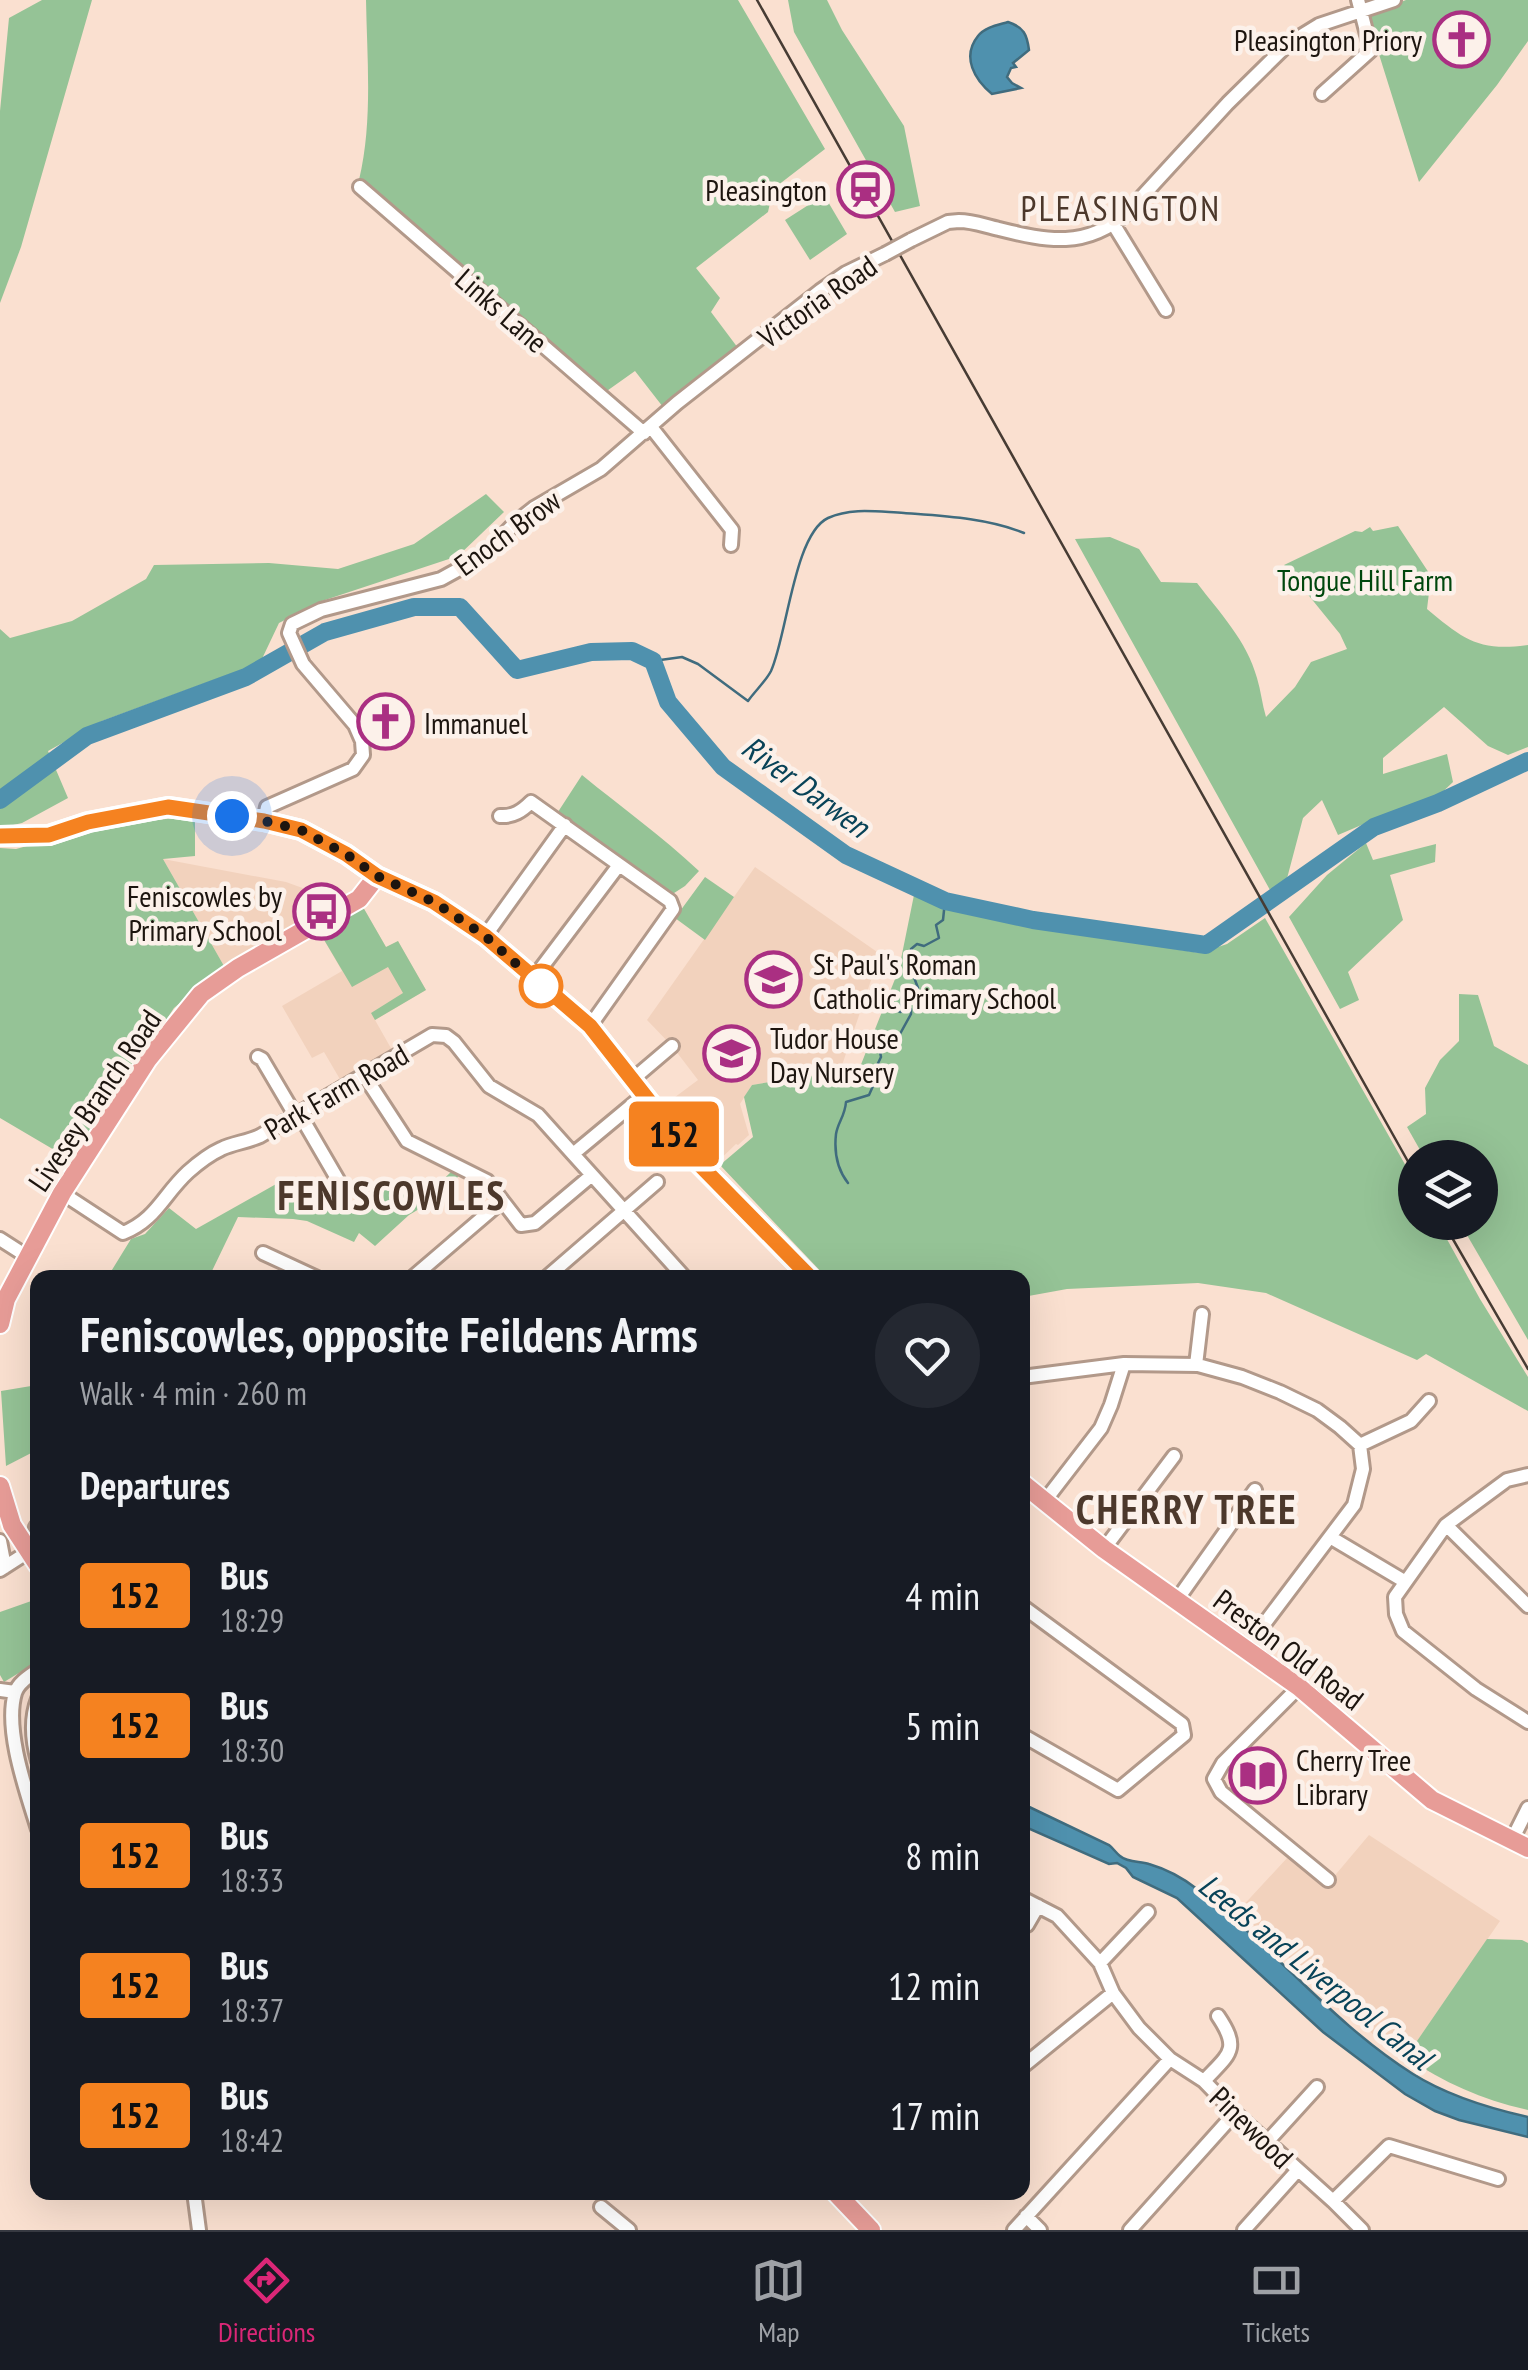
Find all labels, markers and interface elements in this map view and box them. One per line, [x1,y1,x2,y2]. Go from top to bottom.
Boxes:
church icon: Pleasington Priory [1431,9,1491,69]
place label: Pleasington Priory [1234,20,1423,59]
station icon: Pleasington [836,159,896,219]
place label: Pleasington [705,170,827,209]
district label: PLEASINGTON [1021,185,1221,231]
street label: Victoria Road [749,246,884,357]
street label: Links Lane [448,259,556,361]
street label: Enoch Brow [446,480,568,584]
park label: Tongue Hill Farm [1277,560,1453,599]
church icon: Immanuel [355,692,415,752]
place label: Immanuel [424,703,528,742]
water label: River Darwen [734,726,880,848]
your location [207,791,257,841]
place label: Feniscowles by Primary School [127,876,283,949]
bus stop icon: Feniscowles by Primary School [291,882,351,942]
place label: St Paul's Roman Catholic Primary School [813,944,1056,1017]
school or university icon: St Paul's Roman Catholic Primary School [744,950,804,1010]
unlabelled marker [520,965,562,1007]
street label: Livesey Branch Road [19,1002,169,1198]
place label: Tudor House Day Nursery [770,1018,899,1091]
school or university icon: Tudor House Day Nursery [701,1024,761,1084]
street label: Park Farm Road [257,1034,415,1148]
line badge: 152 [616,1102,732,1166]
text: 152 [649,1111,699,1157]
map controls [1398,1140,1498,1240]
button: layers [1398,1140,1498,1240]
district label: FENISCOWLES [277,1169,507,1221]
text: Feniscowles, opposite Feildens Arms [80,1303,698,1365]
button: heart [875,1303,980,1408]
text: Walk · 4 min · 260 m [80,1372,307,1414]
text: Departures [80,1460,230,1509]
district label: CHERRY TREE [1076,1483,1298,1535]
text: Bus [220,1550,269,1599]
text: 4 min [905,1571,980,1620]
text: 152 [110,1572,160,1618]
street label: Preston Old Road [1206,1580,1372,1718]
text: 18:29 [220,1599,284,1641]
text: Bus [220,1680,269,1729]
text: 5 min [905,1701,980,1750]
text: 152 [110,1702,160,1748]
text: 18:30 [220,1729,284,1771]
place label: Cherry Tree Library [1296,1740,1411,1813]
library icon: Cherry Tree Library [1227,1746,1287,1806]
text: Bus [220,1810,269,1859]
text: 8 min [905,1831,980,1880]
text: 152 [110,1832,160,1878]
text: 18:33 [220,1859,284,1901]
water label: Leeds and Liverpool Canal [1191,1864,1443,2080]
text: Bus [220,1940,269,1989]
text: 12 min [888,1961,980,2010]
text: 152 [110,1962,160,2008]
text: 18:37 [220,1989,284,2031]
text: Bus [220,2070,269,2119]
street label: Pinewood [1202,2078,1302,2176]
text: 17 min [890,2091,980,2140]
text: 152 [110,2092,160,2138]
text: 18:42 [220,2119,284,2161]
tab: Directions [218,2253,315,2350]
tab: Map [751,2253,806,2350]
tab: Tickets [1242,2253,1310,2350]

